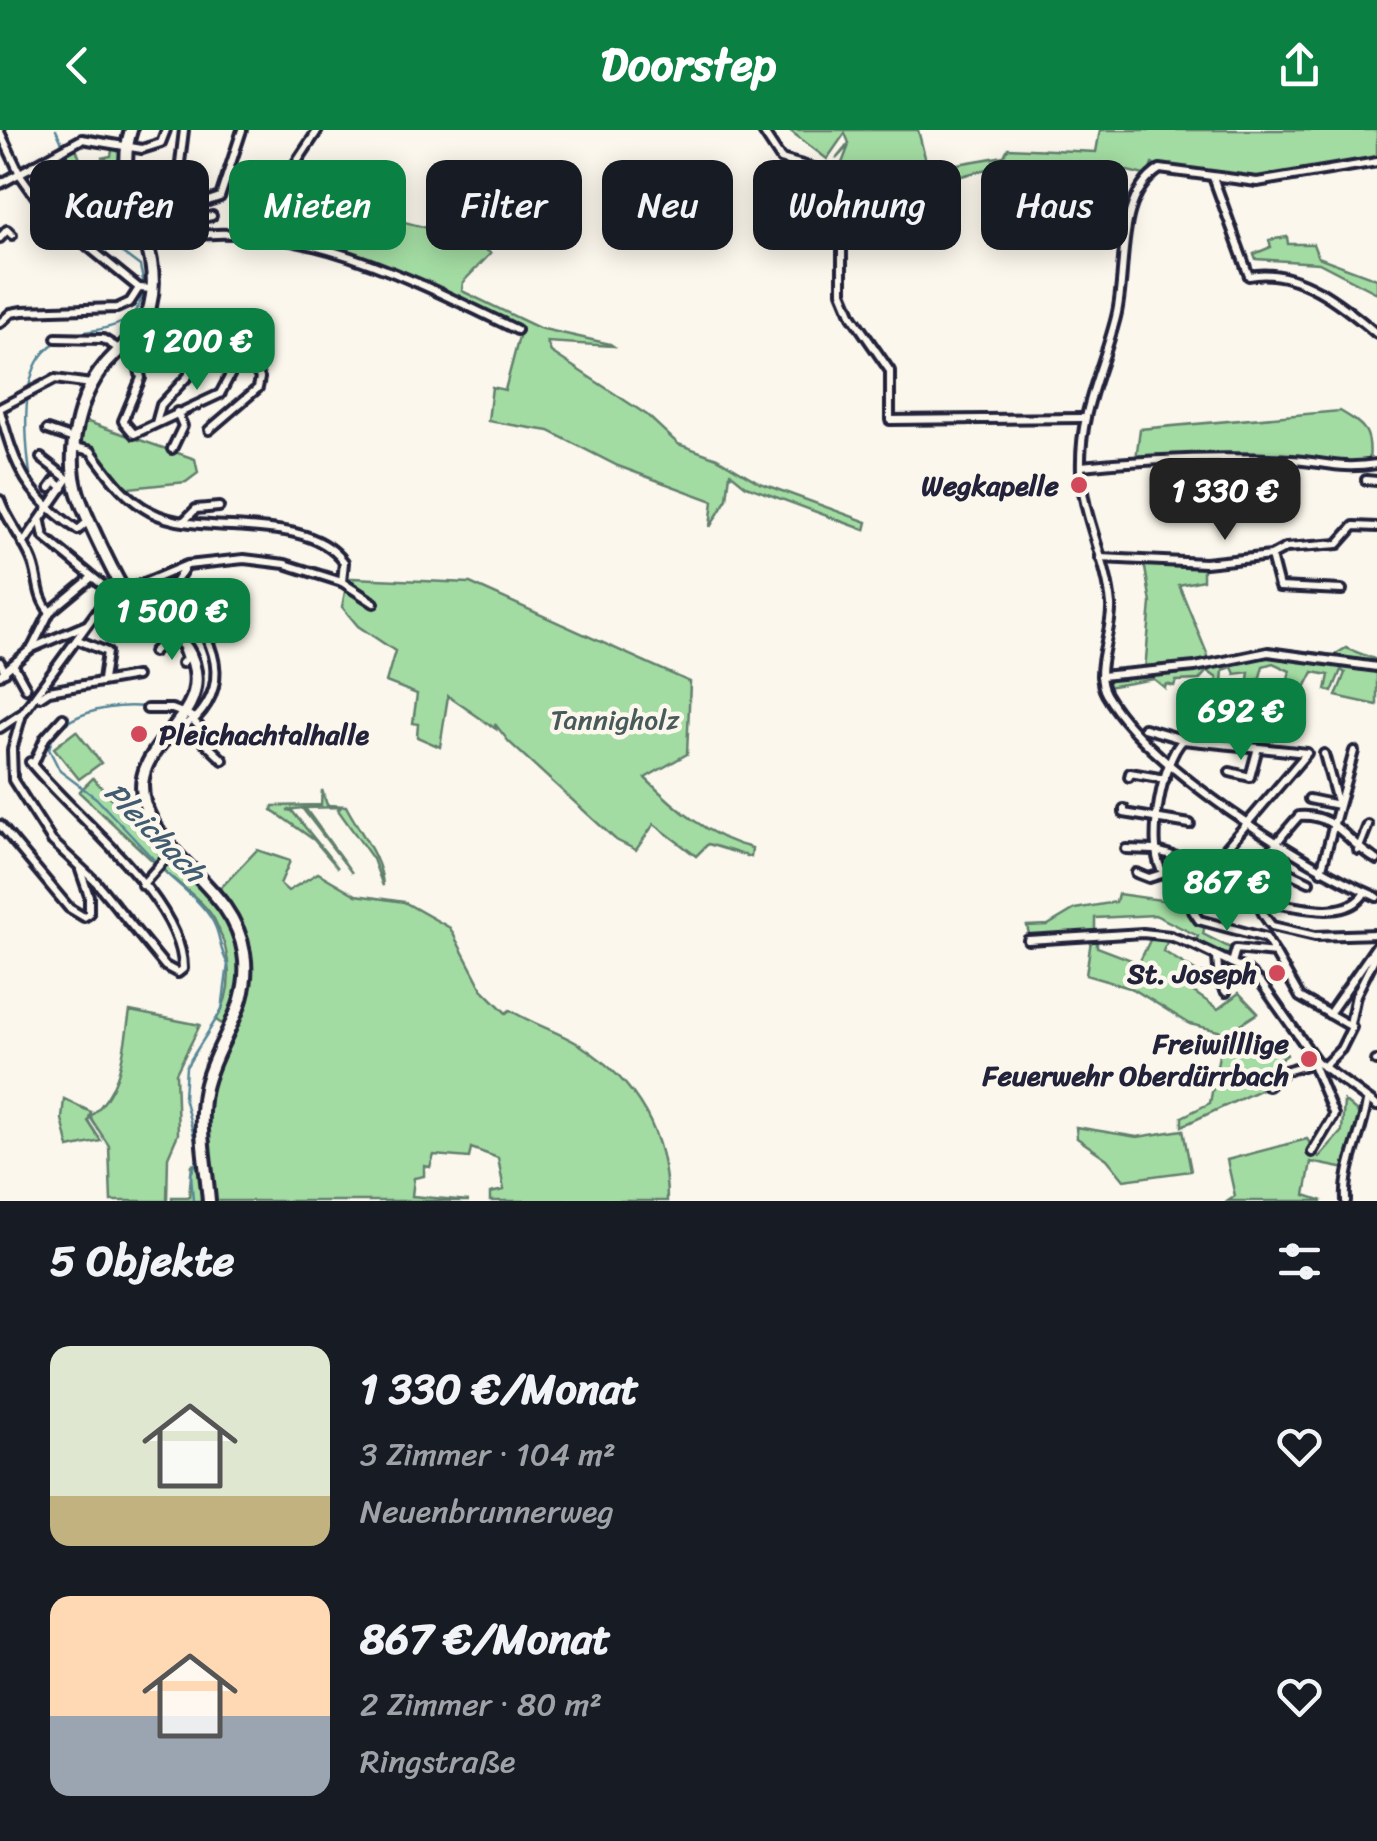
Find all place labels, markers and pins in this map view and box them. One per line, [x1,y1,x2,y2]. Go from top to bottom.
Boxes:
pin: 1 200 € [105,308,289,393]
pin: 1 330 € [1133,458,1317,543]
place label: Wegkapelle [921,461,1060,510]
marker: Wegkapelle [1068,474,1090,496]
pin: 1 500 € [80,578,264,663]
pin: 692 € [1171,678,1311,763]
place label: Pleichachtalhalle [159,710,369,759]
marker: Pleichachtalhalle [128,723,150,745]
pin: 867 € [1157,849,1297,934]
place label: St. Joseph [1126,949,1257,998]
marker: St. Joseph [1266,962,1288,984]
place label: Freiwilllige Feuerwehr Oberdürrbach [981,1019,1290,1100]
marker: Freiwilllige Feuerwehr Oberdürrbach [1298,1048,1320,1070]

